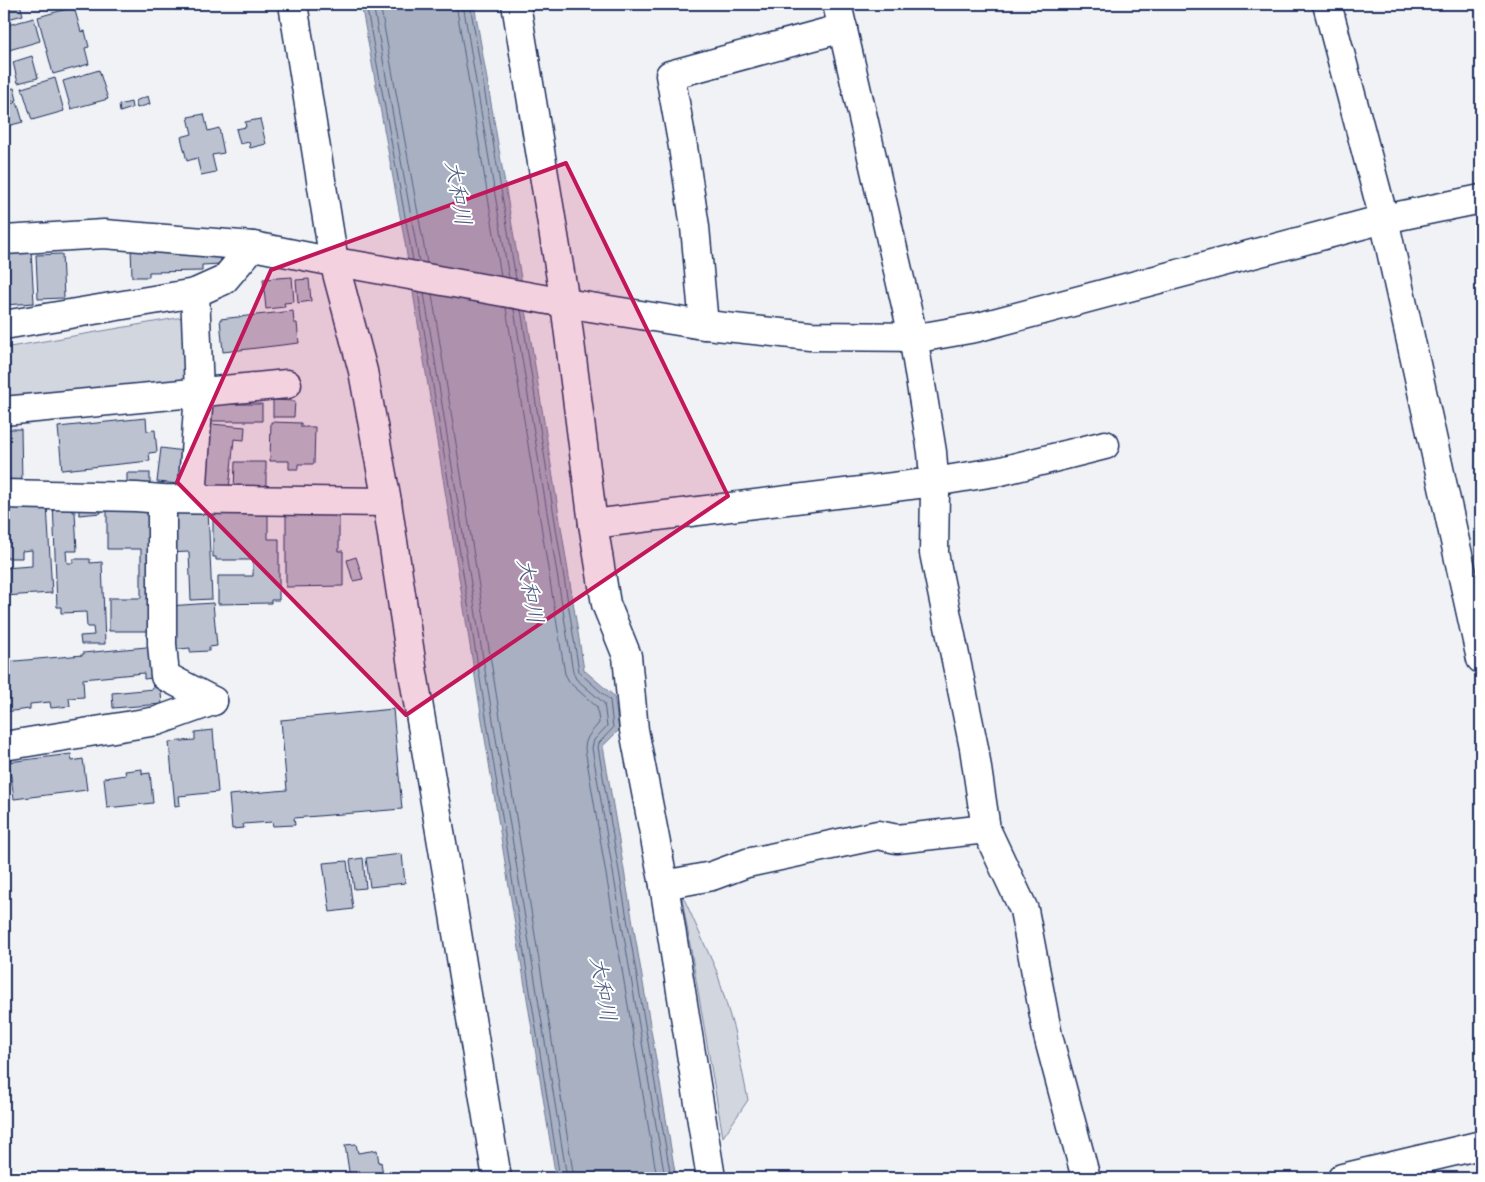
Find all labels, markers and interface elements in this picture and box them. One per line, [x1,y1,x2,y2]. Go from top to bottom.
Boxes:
water label: 大和川 [438,158,478,228]
water label: 大和川 [510,556,550,626]
water label: 大和川 [583,954,623,1024]

